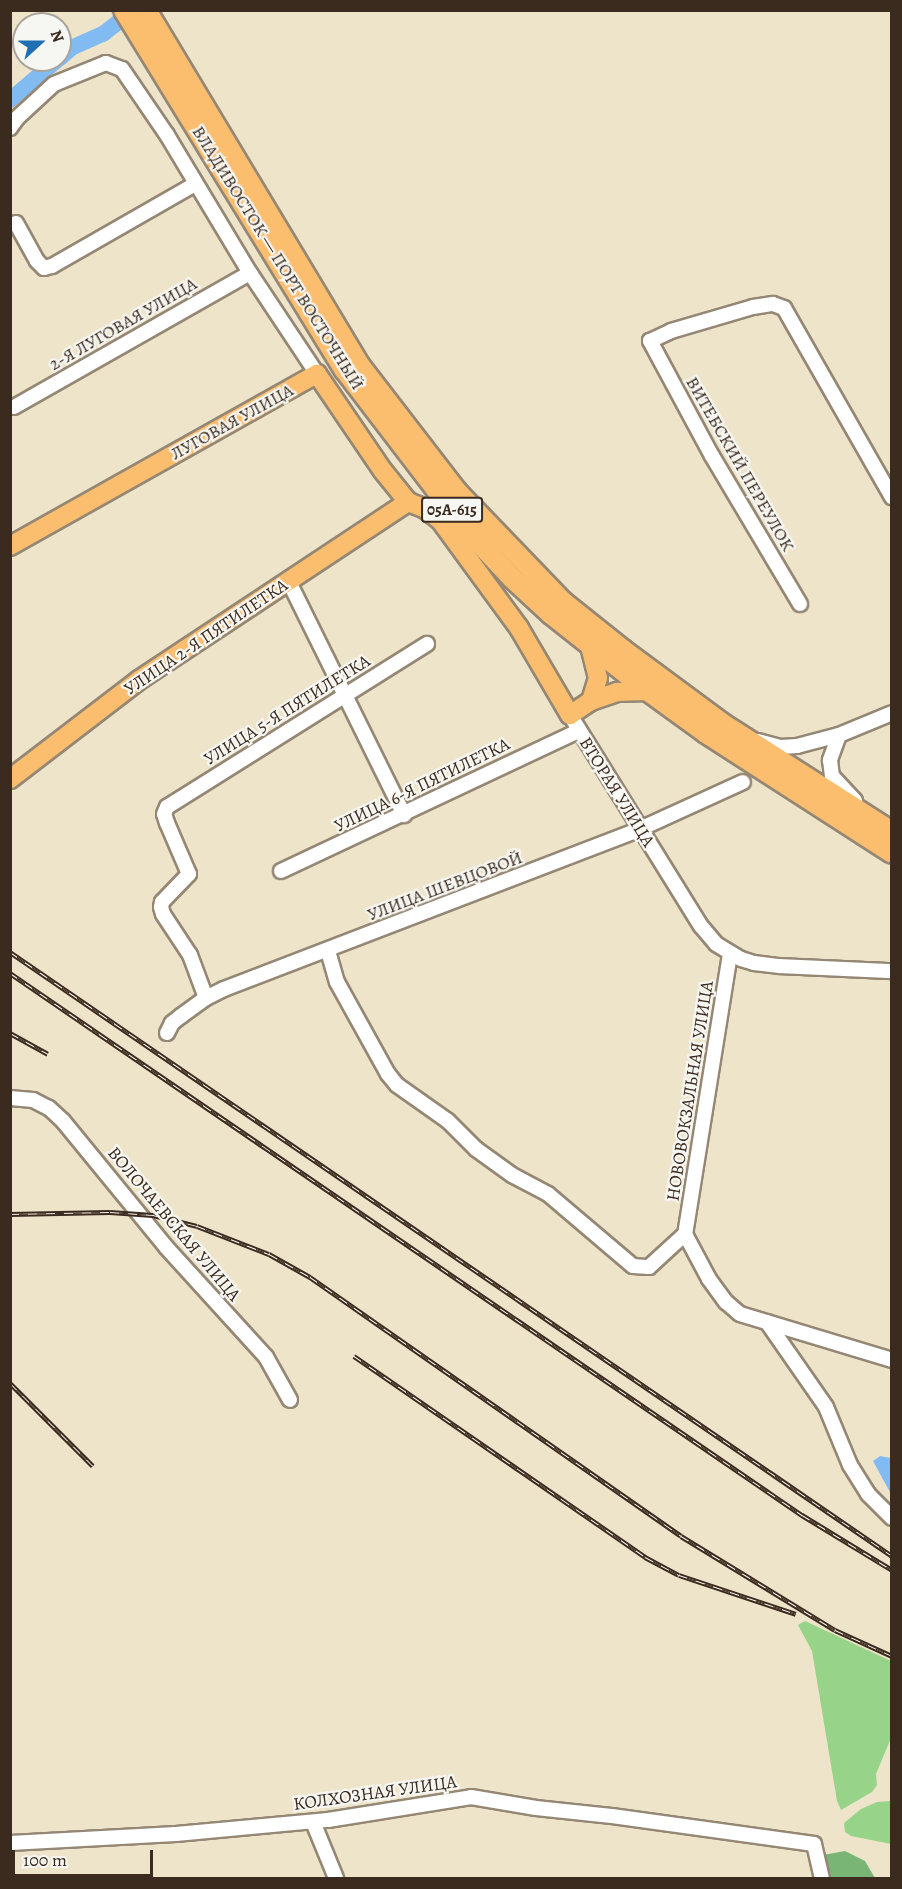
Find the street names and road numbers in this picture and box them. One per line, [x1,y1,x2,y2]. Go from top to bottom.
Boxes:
street label: ВЛАДИВОСТОК — ПОРТ ВОСТОЧНЫЙ [187,122,369,394]
street label: 2-Я ЛУГОВАЯ УЛИЦА [45,273,201,375]
street label: ВИТЕБСКИЙ ПЕРЕУЛОК [681,373,799,555]
street label: ЛУГОВАЯ УЛИЦА [167,379,297,465]
road number: 05А-615 [420,497,484,523]
street label: УЛИЦА 2-Я ПЯТИЛЕТКА [120,574,292,700]
street label: УЛИЦА 5-Я ПЯТИЛЕТКА [200,650,374,770]
street label: УЛИЦА 6-Я ПЯТИЛЕТКА [331,733,513,837]
street label: ВТОРАЯ УЛИЦА [575,733,659,851]
street label: УЛИЦА ШЕВЦОВОЙ [364,846,526,926]
street label: НОВОВОКЗАЛЬНАЯ УЛИЦА [662,979,718,1203]
street label: ВОЛОЧАЕВСКАЯ УЛИЦА [103,1142,245,1306]
street label: КОЛХОЗНАЯ УЛИЦА [292,1771,458,1815]

